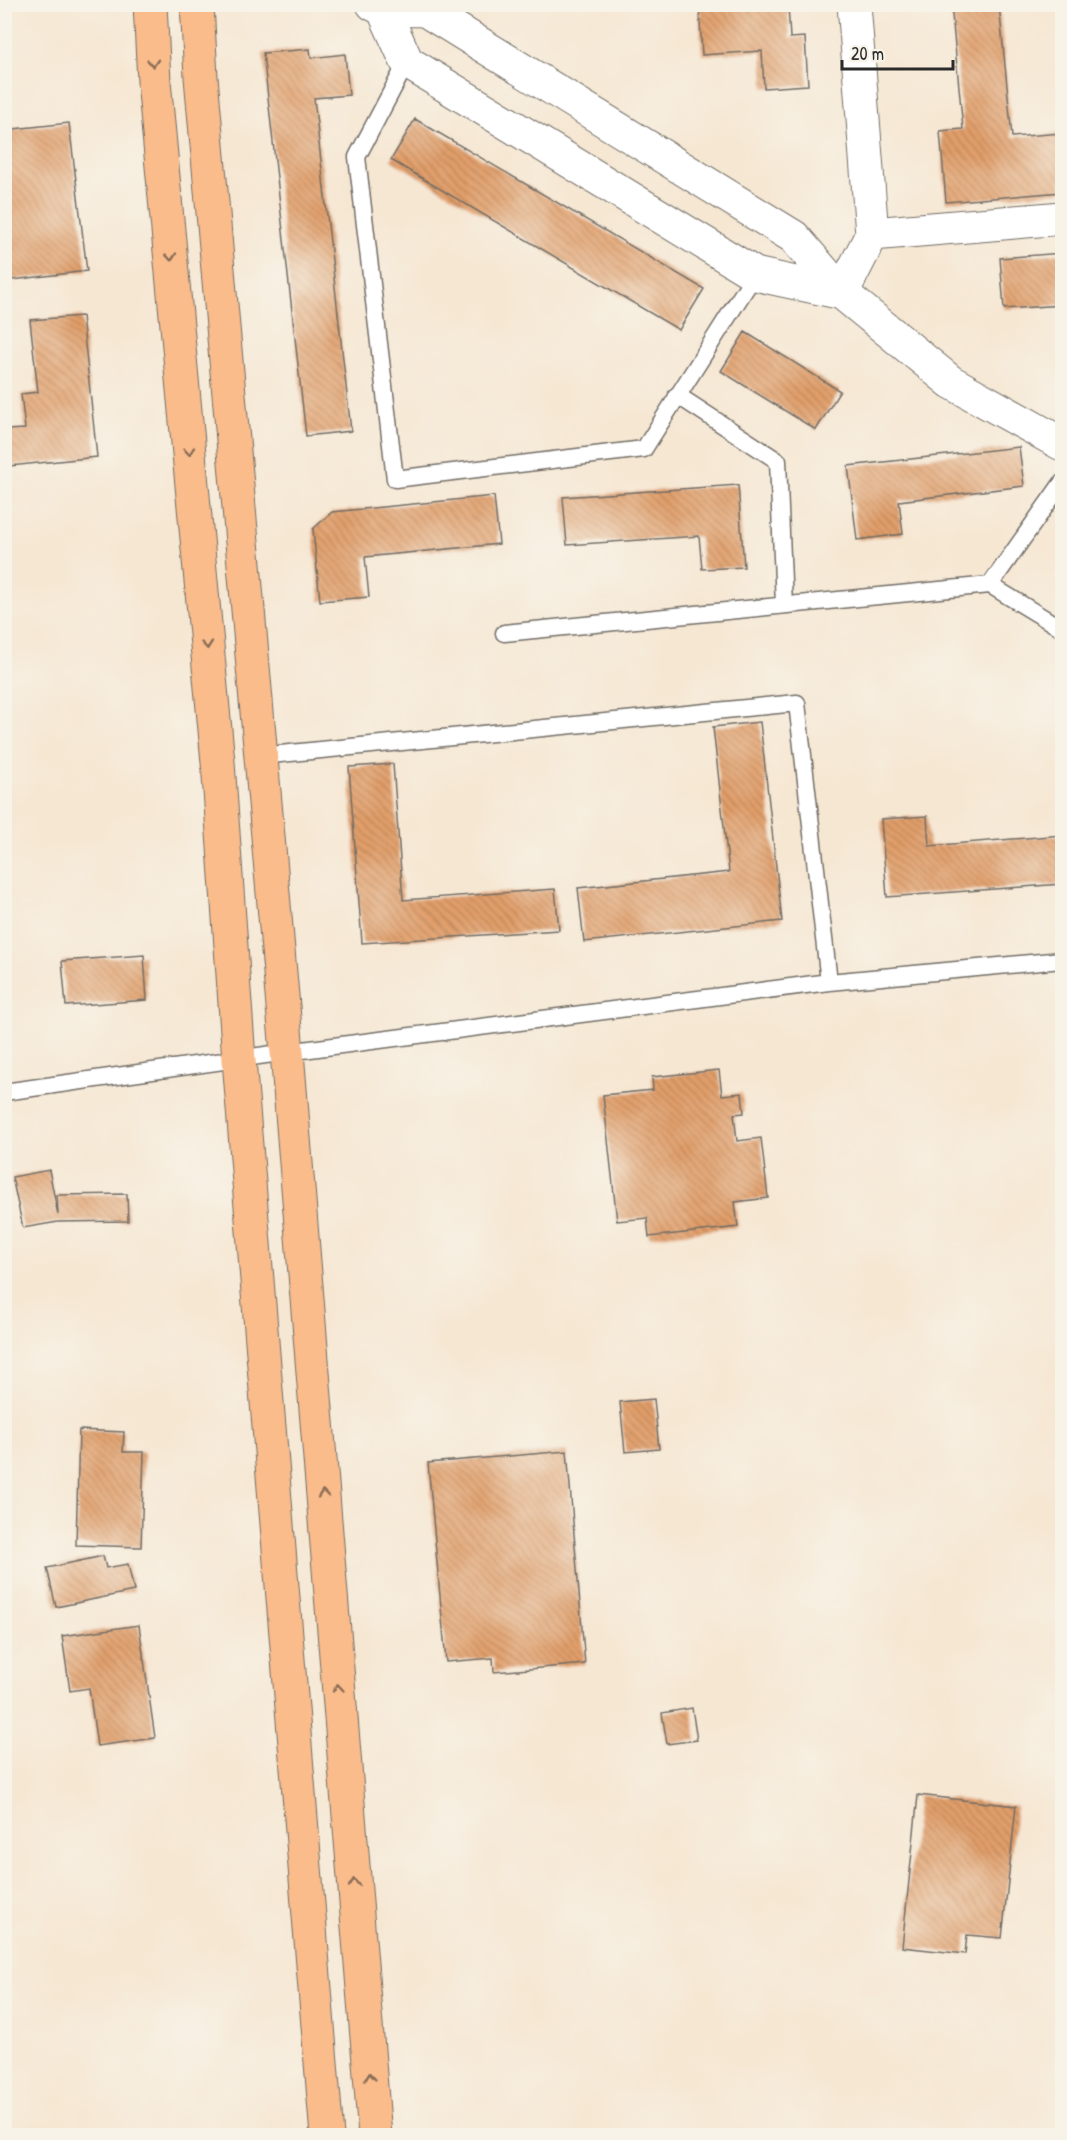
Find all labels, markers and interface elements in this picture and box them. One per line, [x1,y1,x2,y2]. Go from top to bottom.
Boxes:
scale bar [842,33,953,71]
text: 20 m [851,41,884,66]
one-way arrow [147,58,160,67]
one-way arrow [164,253,177,262]
one-way arrow [182,447,195,456]
one-way arrow [200,641,213,650]
one-way arrow [316,1490,329,1499]
one-way arrow [332,1684,345,1693]
one-way arrow [348,1878,361,1887]
one-way arrow [364,2073,377,2082]

